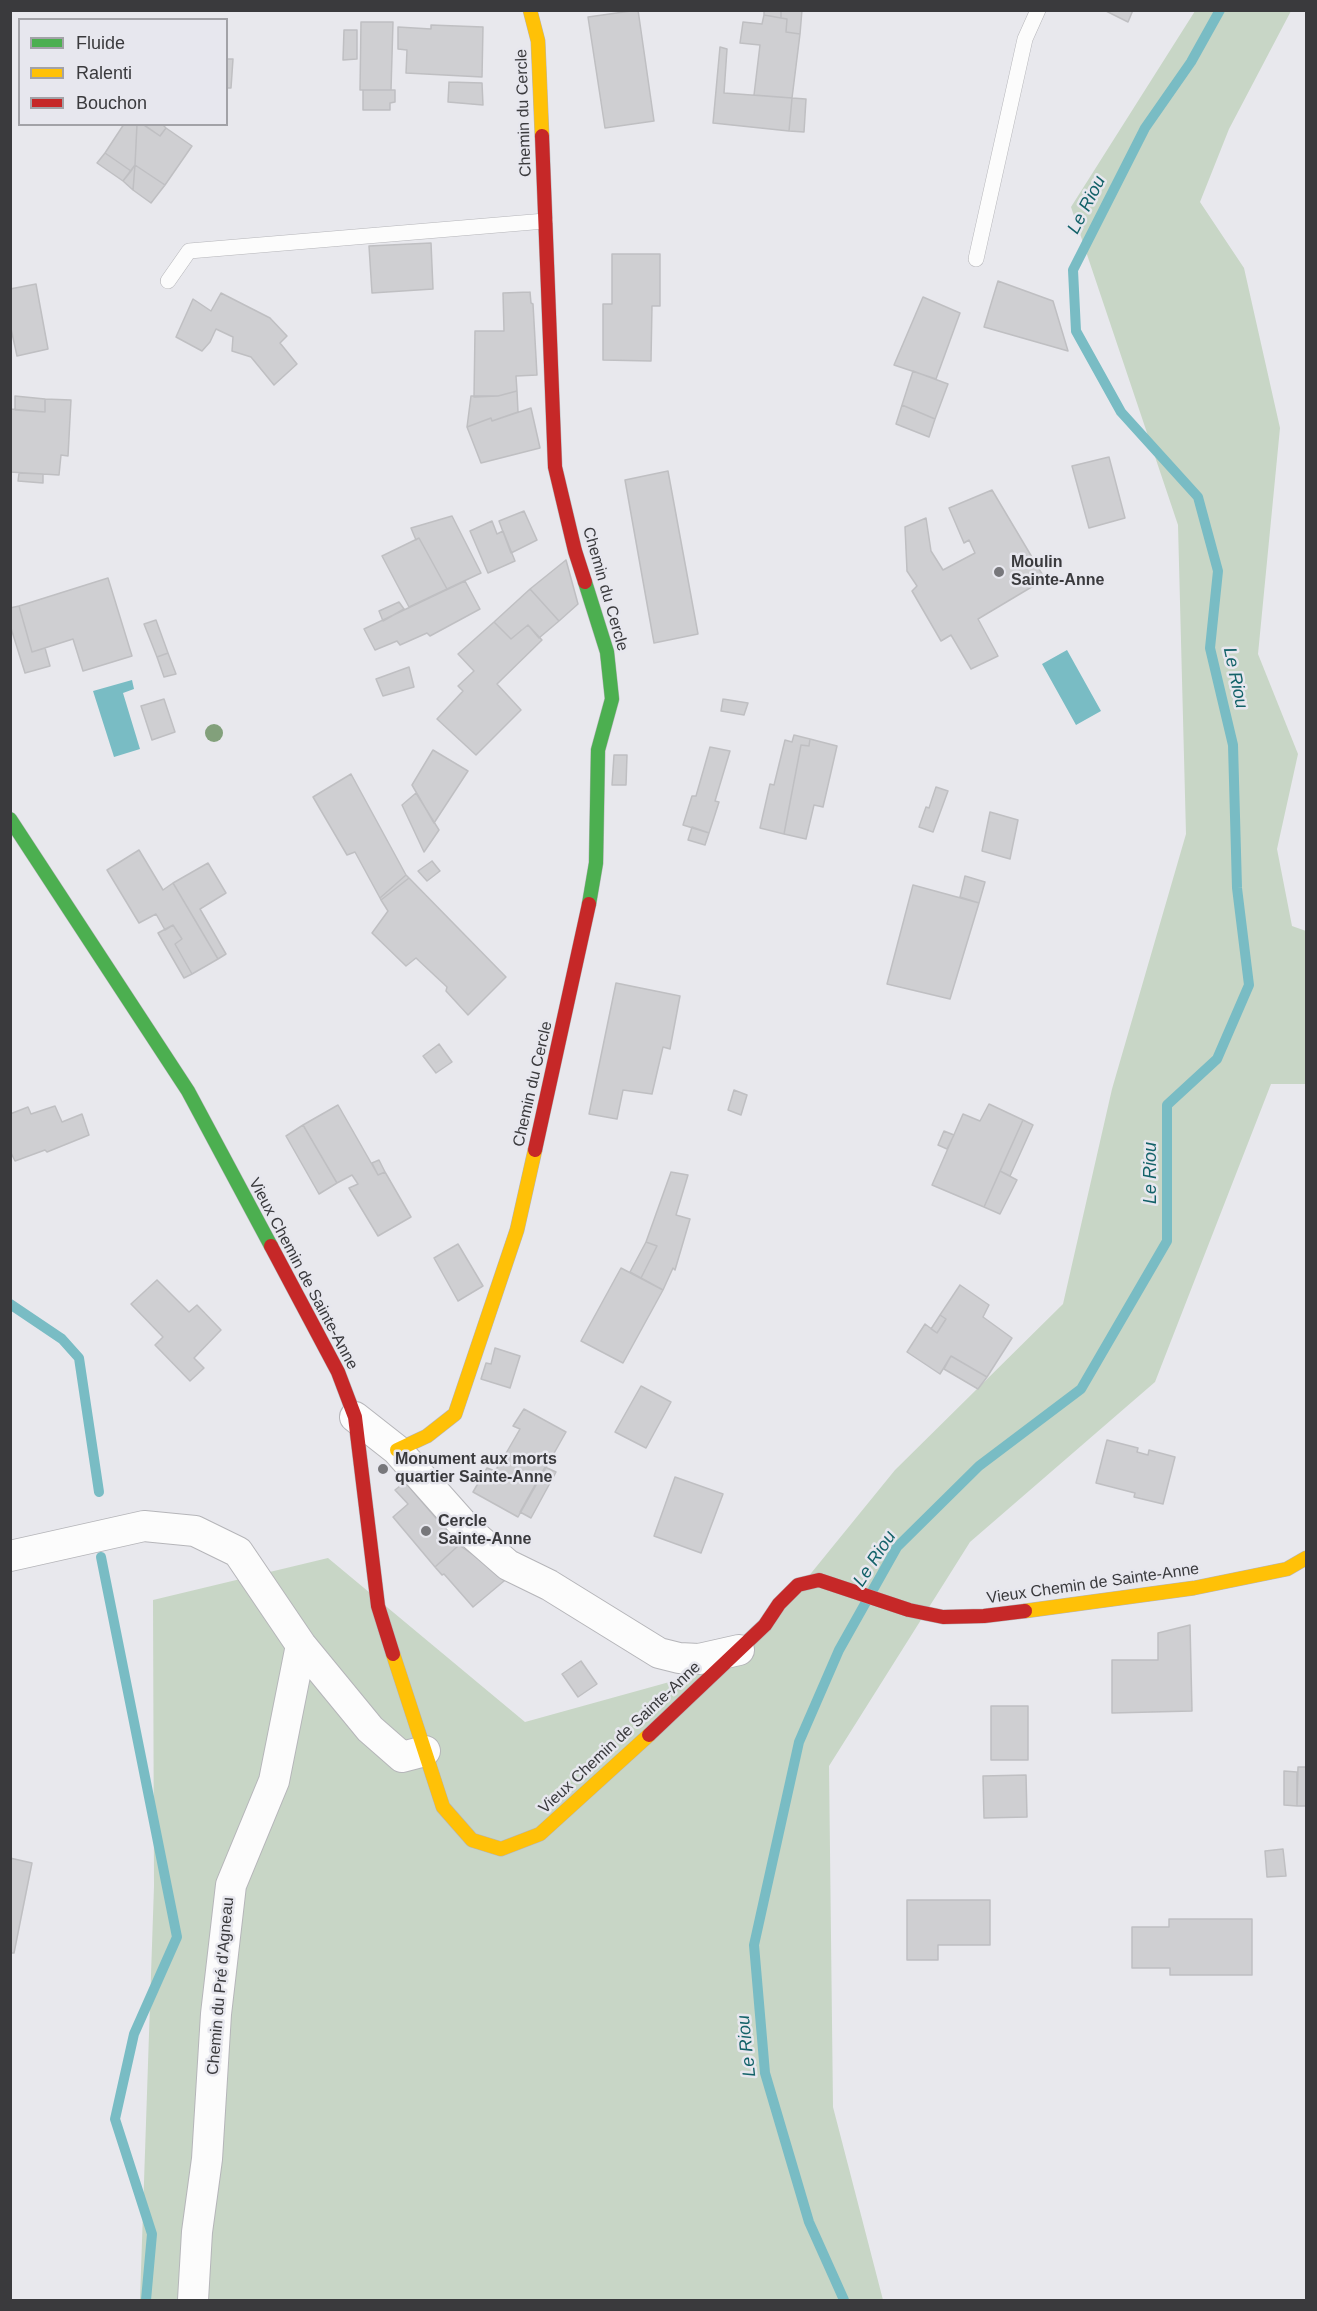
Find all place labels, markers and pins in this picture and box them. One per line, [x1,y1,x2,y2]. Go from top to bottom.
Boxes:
place label: Moulin Sainte-Anne [1011,553,1104,591]
marker: Moulin Sainte-Anne [992,565,1006,579]
place label: Monument aux morts quartier Sainte-Anne [395,1450,557,1488]
marker: Monument aux morts quartier Sainte-Anne [376,1462,390,1476]
place label: Cercle Sainte-Anne [438,1512,531,1550]
marker: Cercle Sainte-Anne [419,1524,433,1538]

